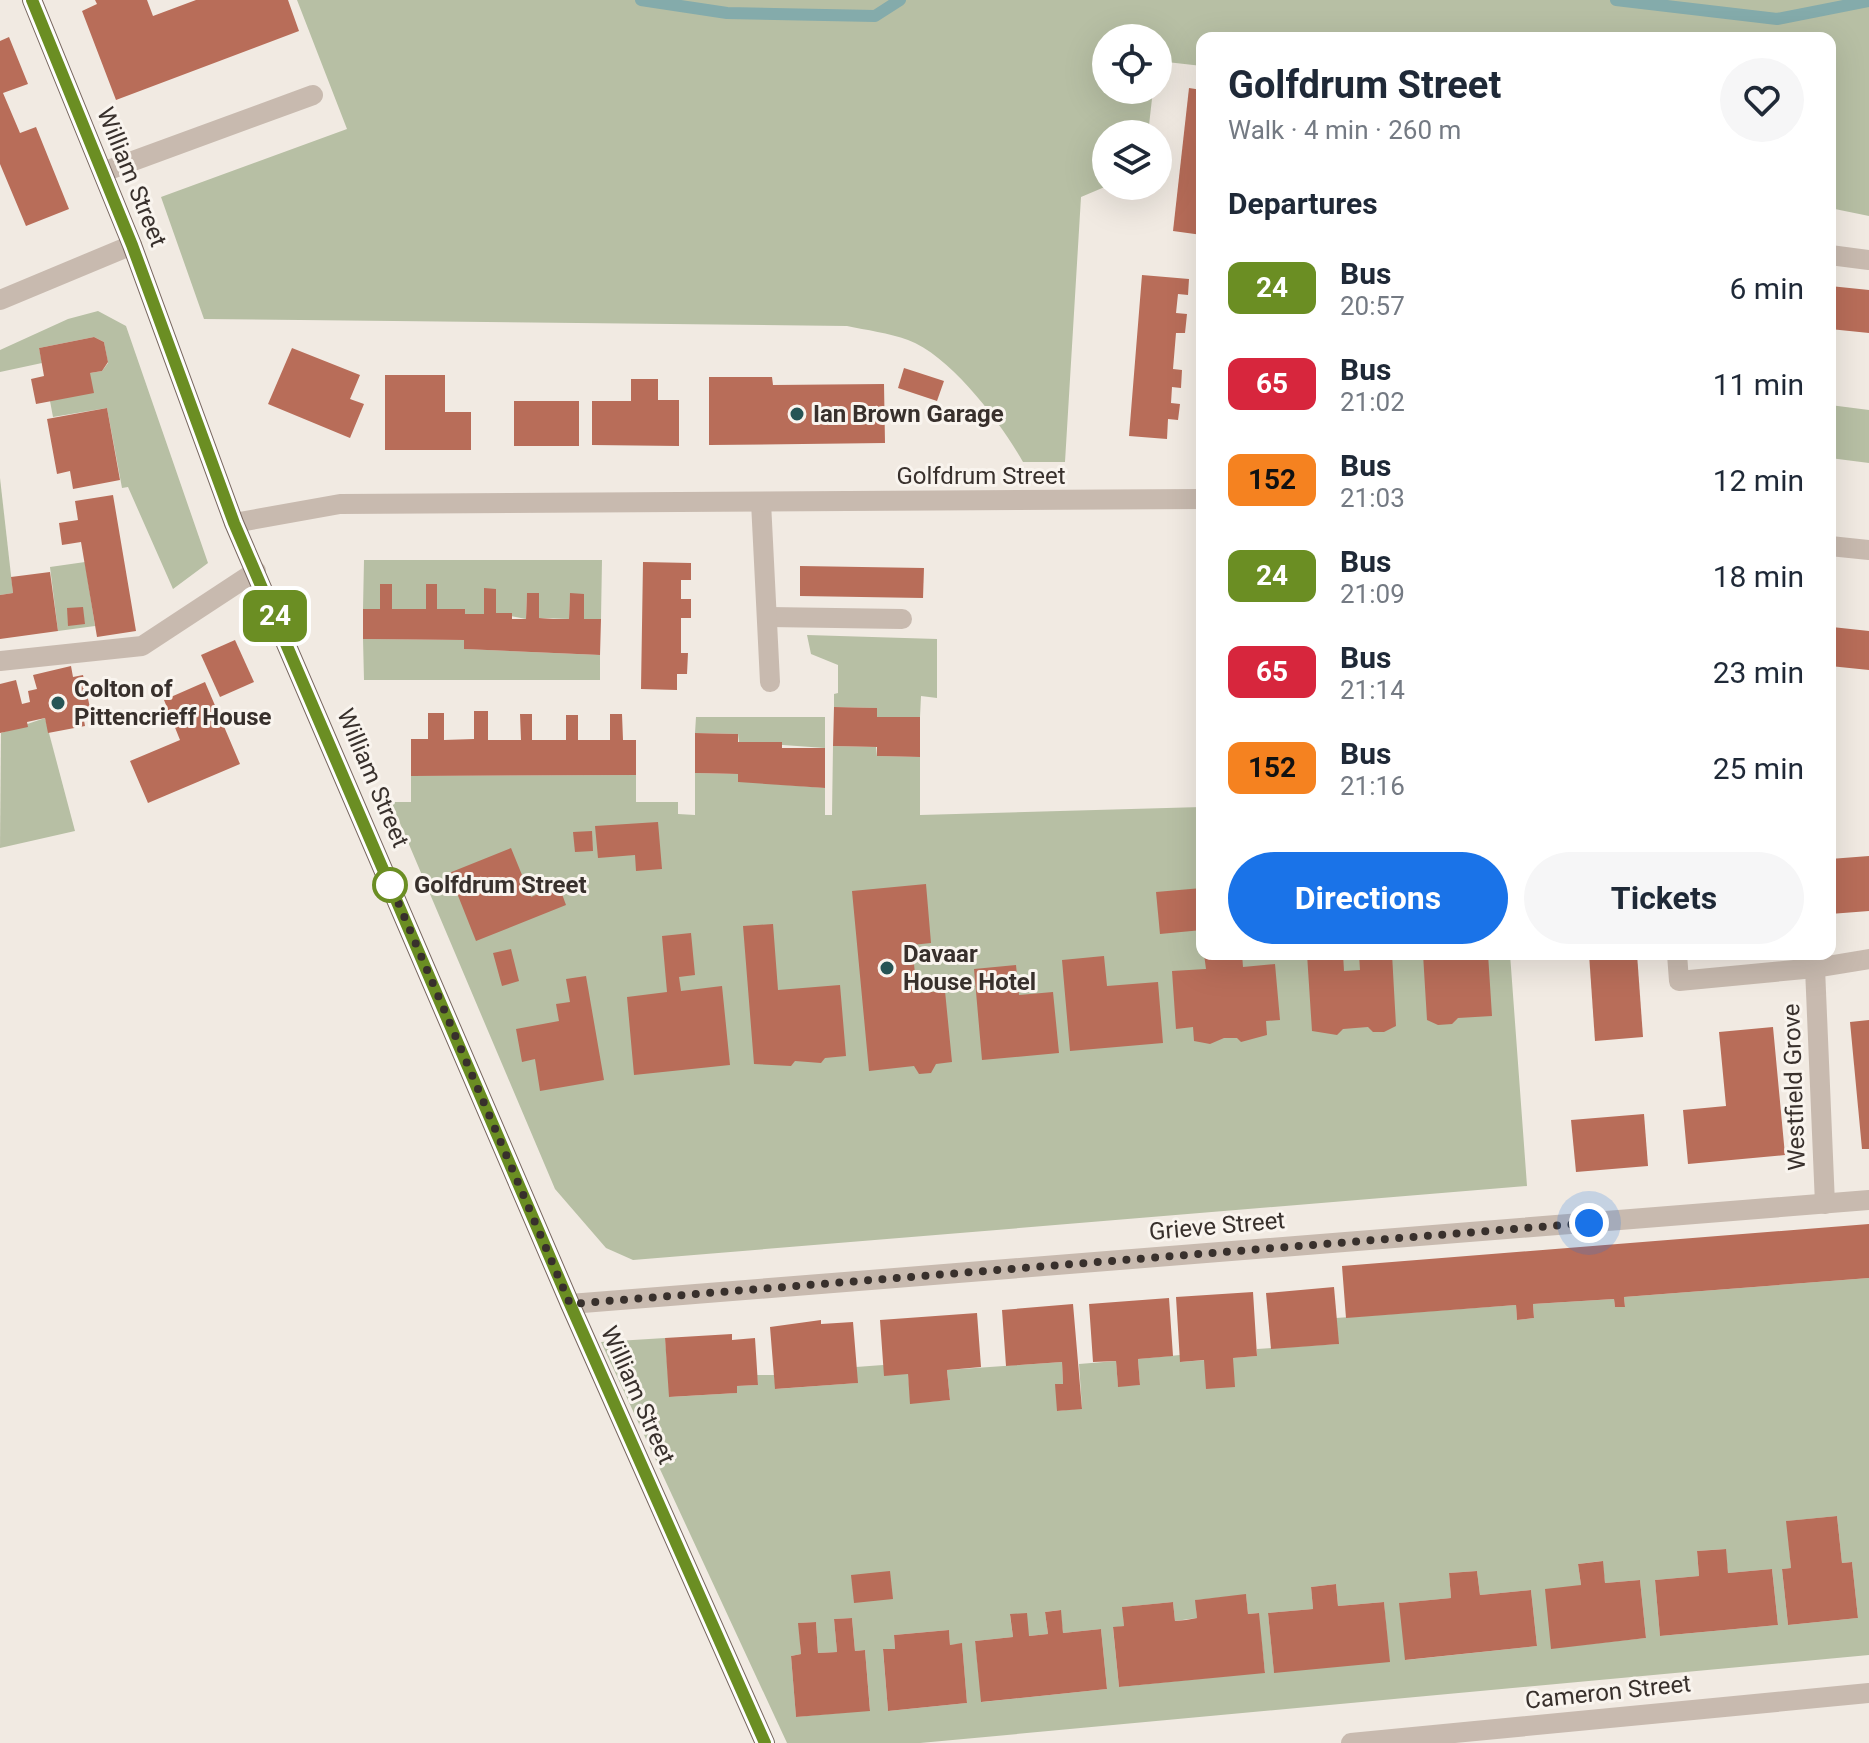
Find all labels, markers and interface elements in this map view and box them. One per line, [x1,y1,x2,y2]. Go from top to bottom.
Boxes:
map controls [1092,24,1172,200]
button: locate [1092,24,1172,104]
button: heart [1720,58,1804,142]
text: Golfdrum Street [1228,63,1501,107]
street label: William Street [91,103,173,251]
text: Walk · 4 min · 260 m [1228,115,1461,145]
button: layers [1092,120,1172,200]
text: Departures [1228,186,1378,221]
text: Bus [1340,256,1391,291]
text: 24 [1256,271,1288,304]
text: 6 min [1730,271,1804,306]
text: 20:57 [1340,291,1405,321]
text: Bus [1340,352,1391,387]
text: 65 [1256,367,1288,400]
text: 11 min [1713,367,1804,402]
text: 21:02 [1340,387,1405,417]
place label: Ian Brown Garage [813,400,1004,428]
marker: Ian Brown Garage [788,405,806,423]
text: Bus [1340,448,1391,483]
street label: Golfdrum Street [896,462,1066,490]
text: 152 [1248,463,1296,496]
text: 12 min [1713,463,1804,498]
text: 21:03 [1340,483,1405,513]
text: Bus [1340,544,1391,579]
text: 24 [1256,559,1288,592]
text: 18 min [1713,559,1804,594]
text: 21:09 [1340,579,1405,609]
line badge: 24 [239,590,311,642]
text: 24 [259,599,291,632]
text: Bus [1340,640,1391,675]
text: 65 [1256,655,1288,688]
text: 23 min [1713,655,1804,690]
place label: Colton of Pittencrieff House [74,675,271,731]
text: 21:14 [1340,675,1405,705]
marker: Colton of Pittencrieff House [49,694,67,712]
street label: William Street [331,704,415,852]
text: Bus [1340,736,1391,771]
text: 152 [1248,751,1296,784]
text: 25 min [1713,751,1804,786]
text: 21:16 [1340,771,1405,801]
button: Directions [1228,852,1508,944]
button: Tickets [1524,852,1804,944]
marker: Golfdrum Street [373,868,407,902]
place label: Golfdrum Street [414,871,587,899]
place label: Davaar House Hotel [903,940,1036,996]
marker: Davaar House Hotel [878,959,896,977]
street label: Westfield Grove [1777,1003,1811,1171]
your location [1569,1203,1609,1243]
street label: Grieve Street [1148,1206,1286,1246]
street label: William Street [595,1322,681,1468]
street label: Cameron Street [1524,1669,1692,1715]

